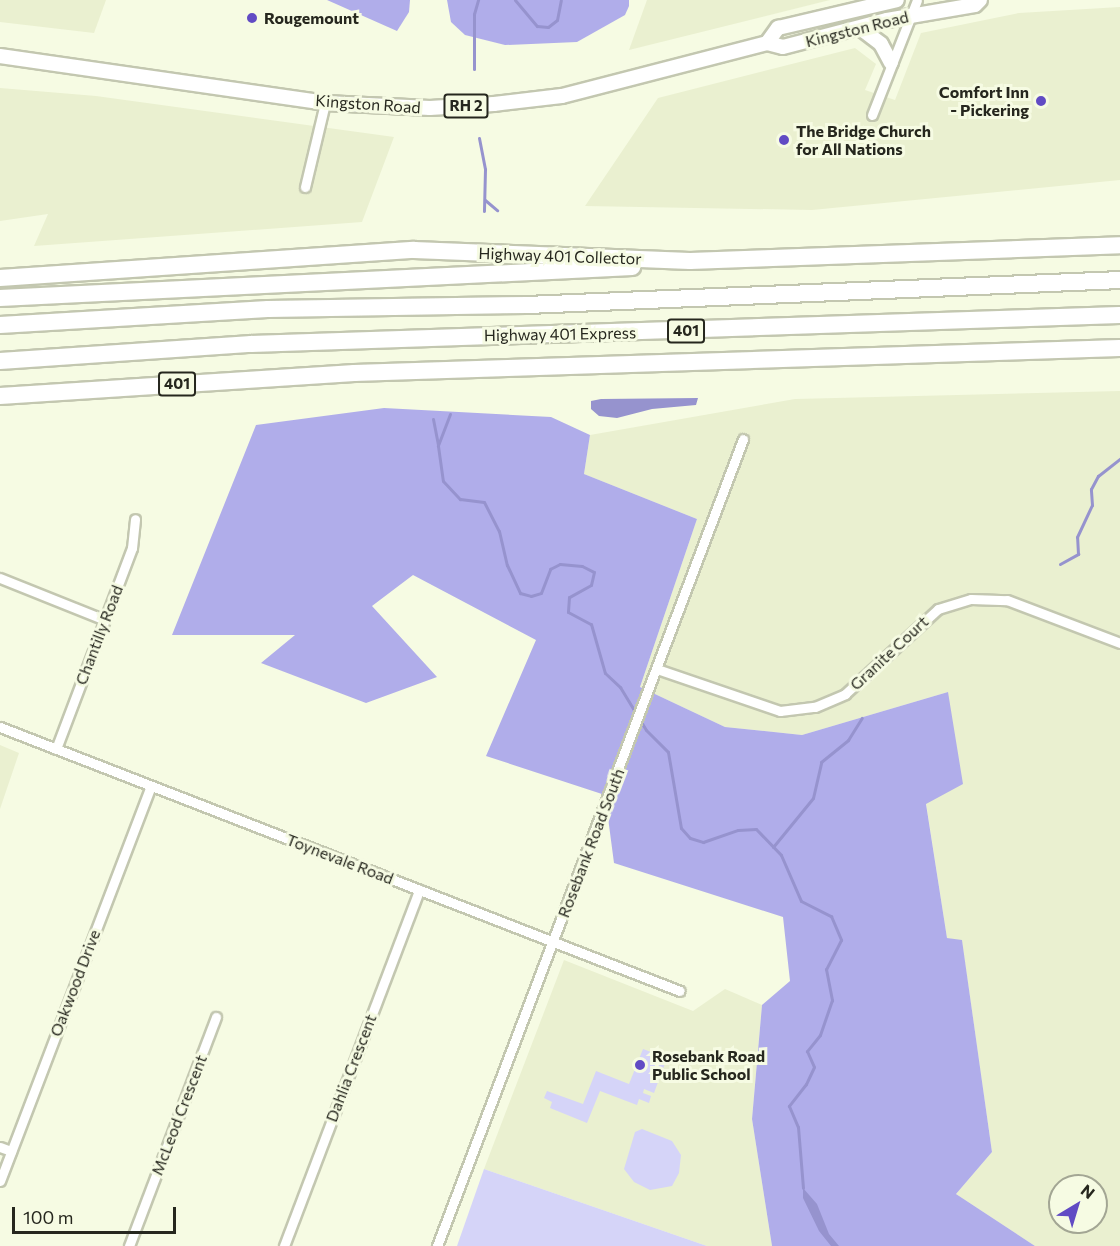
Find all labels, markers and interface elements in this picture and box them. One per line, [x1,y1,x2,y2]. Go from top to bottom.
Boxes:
street label: Kingston Road [803,7,911,51]
place label: Rougemount [264,8,359,28]
marker: Rougemount [245,11,259,25]
place label: Comfort Inn - Pickering [939,82,1029,120]
street label: Kingston Road [315,91,421,117]
road number: RH 2 [442,94,490,118]
marker: Comfort Inn - Pickering [1034,94,1048,108]
place label: The Bridge Church for All Nations [796,121,931,159]
marker: The Bridge Church for All Nations [777,133,791,147]
street label: Highway 401 Collector [478,244,642,268]
road number: 401 [666,319,706,343]
street label: Highway 401 Express [484,323,636,345]
road number: 401 [158,372,196,396]
street label: Chantilly Road [71,582,127,688]
street label: Granite Court [846,612,932,694]
street label: Rosebank Road South [554,766,628,920]
street label: Toynevale Road [284,830,396,888]
street label: Oakwood Drive [46,927,104,1039]
street label: Dahlia Crescent [322,1011,380,1125]
place label: Rosebank Road Public School [652,1046,765,1084]
street label: McLeod Crescent [147,1052,211,1178]
marker: Rosebank Road Public School [633,1058,647,1072]
north arrow [1048,1174,1108,1234]
text: N [1078,1180,1099,1202]
scale bar [15,1195,178,1233]
text: 100 m [23,1206,73,1228]

